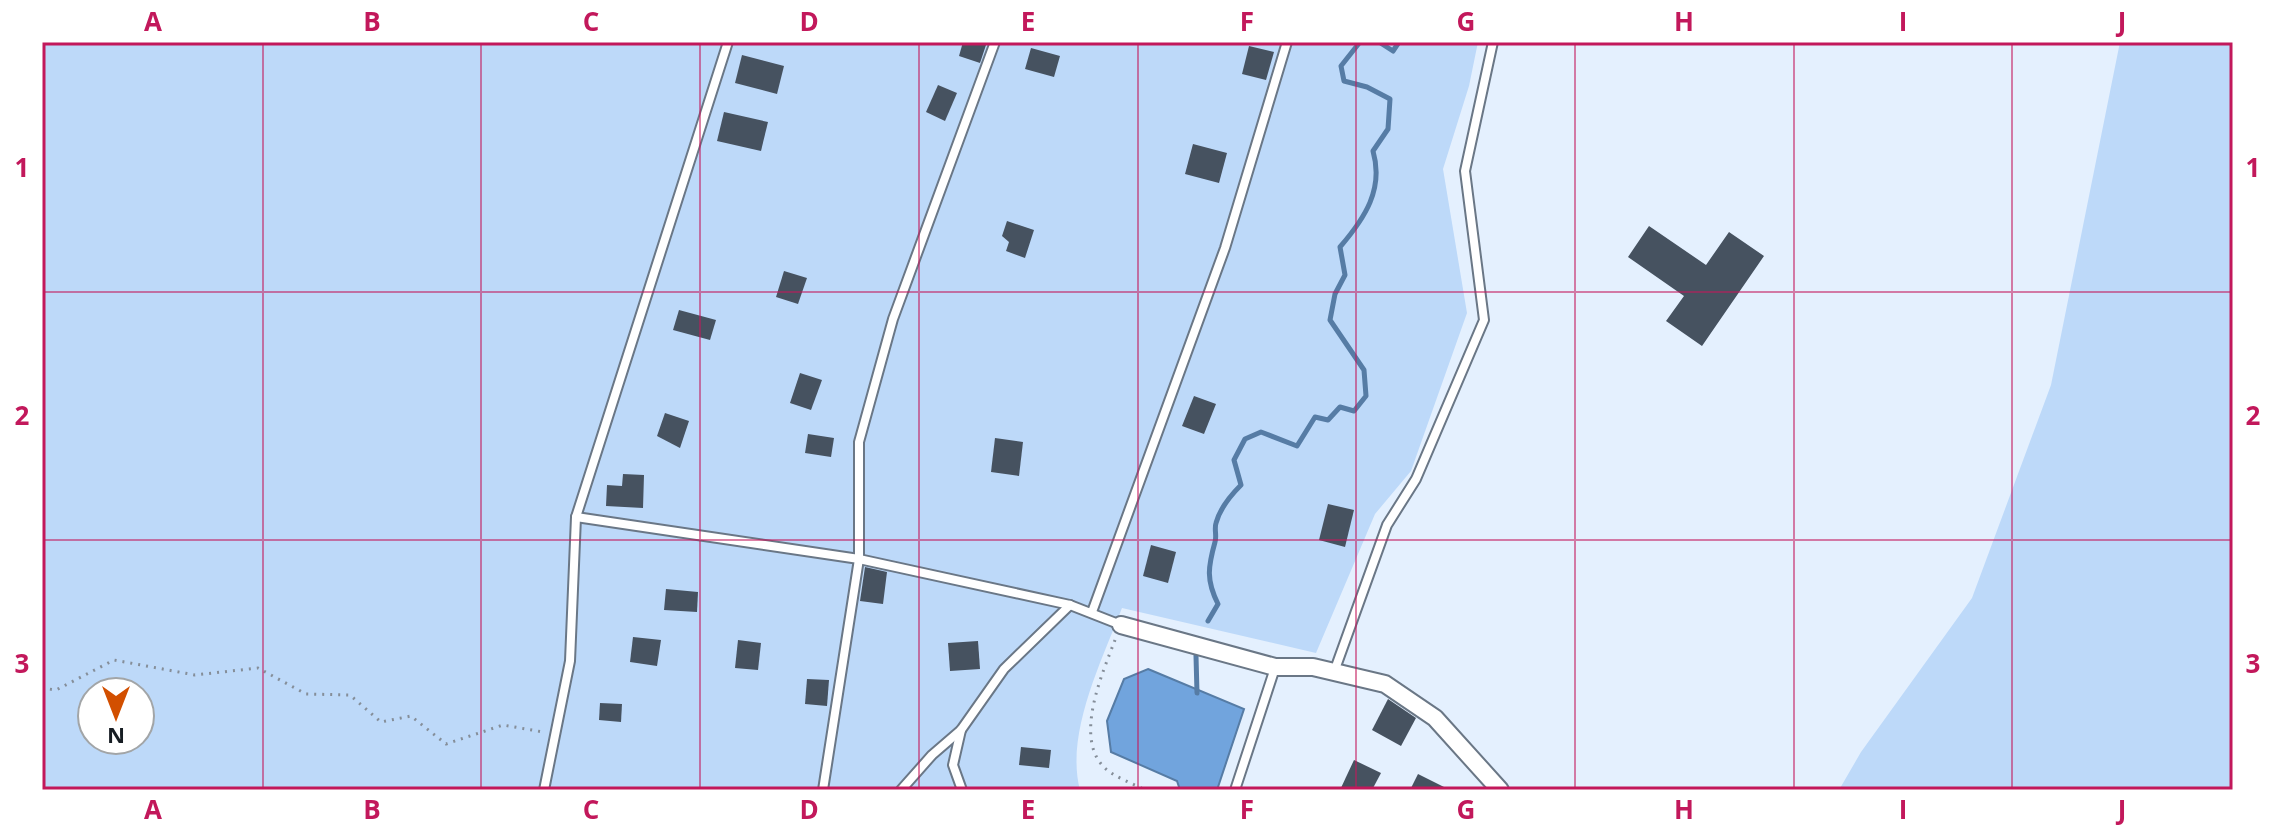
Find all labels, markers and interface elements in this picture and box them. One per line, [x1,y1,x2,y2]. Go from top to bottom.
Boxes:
text: A [144,3,162,39]
text: B [363,3,381,39]
text: C [583,3,599,39]
text: D [799,3,819,39]
text: E [1021,3,1035,39]
text: F [1240,3,1254,39]
text: G [1457,3,1475,39]
text: H [1674,3,1694,39]
text: I [1899,3,1907,39]
text: J [2116,3,2126,39]
text: 1 [15,149,29,185]
text: 1 [2246,149,2260,185]
text: 2 [15,397,30,433]
text: 2 [2246,397,2261,433]
text: 3 [15,645,29,681]
text: 3 [2246,645,2260,681]
north arrow [76,676,156,756]
text: N [107,722,125,752]
text: A [144,791,162,827]
text: B [363,791,381,827]
text: C [583,791,599,827]
text: D [799,791,819,827]
text: E [1021,791,1035,827]
text: F [1240,791,1254,827]
text: G [1457,791,1475,827]
text: H [1674,791,1694,827]
text: I [1899,791,1907,827]
text: J [2116,791,2126,827]

